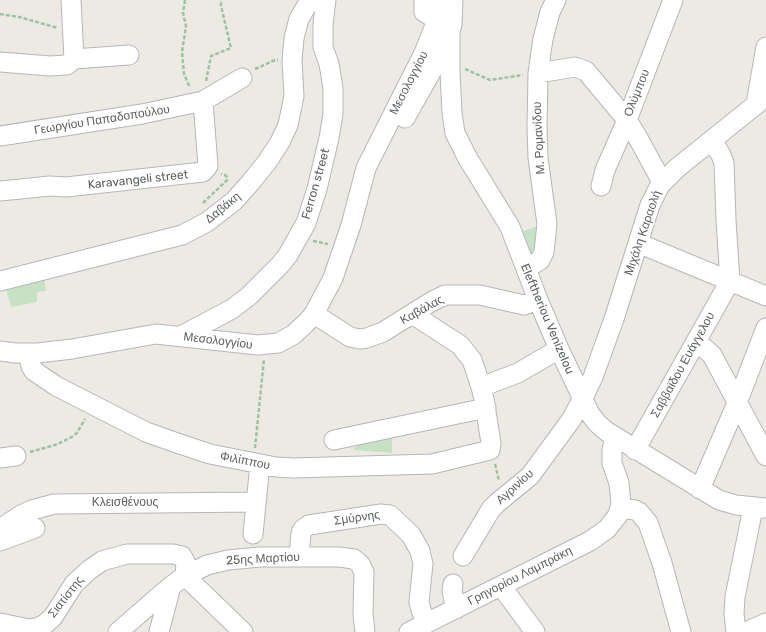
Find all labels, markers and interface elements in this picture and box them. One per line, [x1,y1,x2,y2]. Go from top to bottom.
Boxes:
street label: Μεσολογγίου [387,49,431,117]
street label: Ολύμπου [621,67,653,119]
street label: Μ. Ρομανίδου [530,101,548,175]
street label: Γεωργίου Παπαδοπούλου [33,102,171,138]
street label: Ferron street [299,147,333,221]
street label: Karavangeli street [87,168,189,192]
street label: Δαβάκη [202,189,244,227]
street label: Μιχάλη Καραολή [622,189,664,277]
street label: Eleftheriou Venizelou [517,262,577,376]
street label: Καβάλας [398,292,446,328]
street label: Σαββαϊδου Ευάγγελου [648,310,718,420]
street label: Μεσολογγίου [183,330,253,352]
street label: Φιλίππου [219,449,271,473]
street label: Αγρινίου [493,467,537,507]
street label: Κλεισθένους [92,496,158,510]
street label: Σμύρνης [333,508,381,528]
street label: Γρηγορίου Λαμπράκη [465,543,575,609]
street label: 25ης Μαρτίου [226,550,300,568]
street label: Σιατίστης [45,573,87,621]

